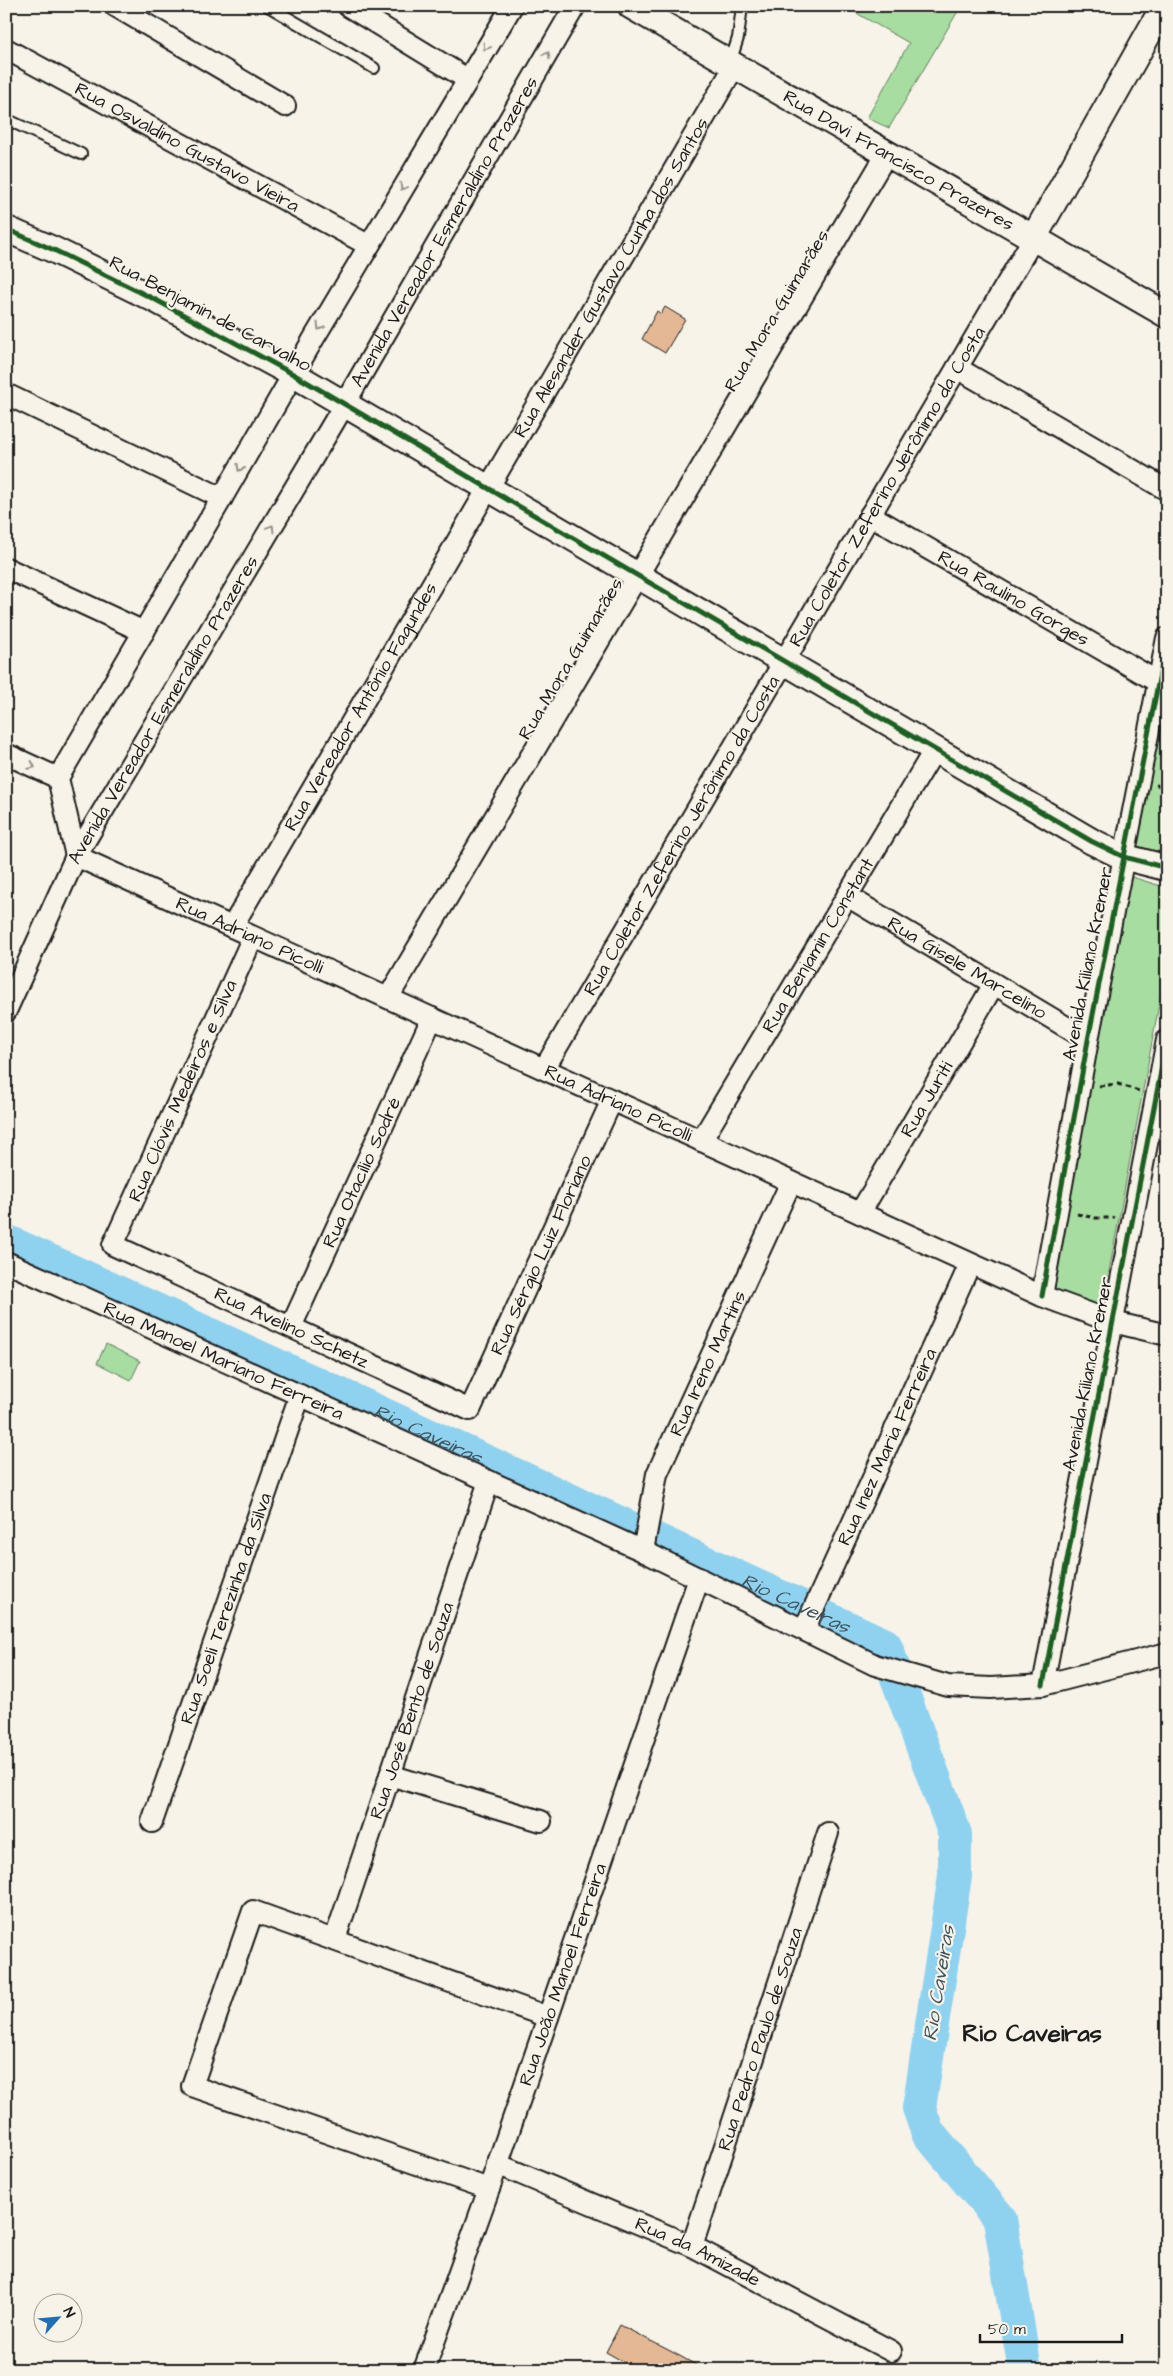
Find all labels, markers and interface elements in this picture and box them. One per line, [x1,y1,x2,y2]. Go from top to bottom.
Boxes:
one-way arrow [483,42,493,51]
one-way arrow [541,52,551,61]
street label: Avenida Vereador Esmeraldino Prazeres [344,71,545,392]
street label: Rua Osvaldino Gustavo Vieira [70,75,305,219]
street label: Rua Davi Francisco Prazeres [778,83,1019,238]
street label: Rua Alesander Gustavo Cunha dos Santos [507,112,715,443]
one-way arrow [400,182,410,191]
street label: Rua Mora Guimarães [718,225,836,397]
street label: Rua Benjamin de Carvalho [104,249,316,379]
one-way arrow [317,321,327,330]
street label: Rua Coletor Zeferino Jerônimo da Costa [782,321,992,652]
one-way arrow [236,463,246,472]
one-way arrow [264,524,274,533]
street label: Rua Raulino Gorges [933,544,1094,653]
street label: Avenida Vereador Esmeraldino Prazeres [61,551,265,868]
street label: Rua Mora Guimarães [512,573,630,745]
street label: Rua Vereador Antônio Fagundes [277,577,444,836]
street label: Rua Coletor Zeferino Jerônimo da Costa [577,670,787,1001]
one-way arrow [27,760,36,770]
street label: Rua Benjamin Constant [755,852,881,1038]
street label: Avenida Kiliano Kremer [1056,864,1120,1063]
street label: Rua Adriano Picolli [171,890,328,981]
street label: Rua Gisele Marcelino [882,910,1052,1026]
street label: Rua Clóvis Medeiros e Silva [122,976,244,1206]
street label: Rua Juriti [894,1056,960,1142]
street label: Rua Adriano Picolli [540,1058,697,1149]
street label: Rua Otacílio Sodré [315,1093,408,1252]
street label: Rua Sérgio Luiz Floriano [483,1150,599,1359]
street label: Avenida Kiliano Kremer [1056,1274,1120,1473]
street label: Rua Avelino Schetz [210,1280,374,1375]
street label: Rua Ireno Martins [663,1286,753,1441]
street label: Rua Manoel Mariano Ferreira [99,1295,348,1427]
street label: Rua Inez Maria Ferreira [831,1344,944,1550]
water label: Rio Caveiras [369,1398,487,1472]
street label: Rua Soeli Terezinha da Silva [173,1489,279,1728]
water label: Rio Caveiras [737,1567,855,1641]
street label: Rua José Bento de Souza [363,1598,461,1823]
street label: Rua João Manoel Ferreira [512,1860,613,2089]
water label: Rio Caveiras [916,1922,962,2043]
street label: Rua Pedro Paulo de Souza [711,1924,810,2154]
district label: Rio Caveiras [962,2017,1102,2051]
street label: Rua da Amizade [631,2210,765,2293]
north arrow [32,2294,82,2344]
text: N [58,2304,80,2321]
scale bar [980,2311,1123,2343]
text: 50 m [988,2319,1026,2340]

